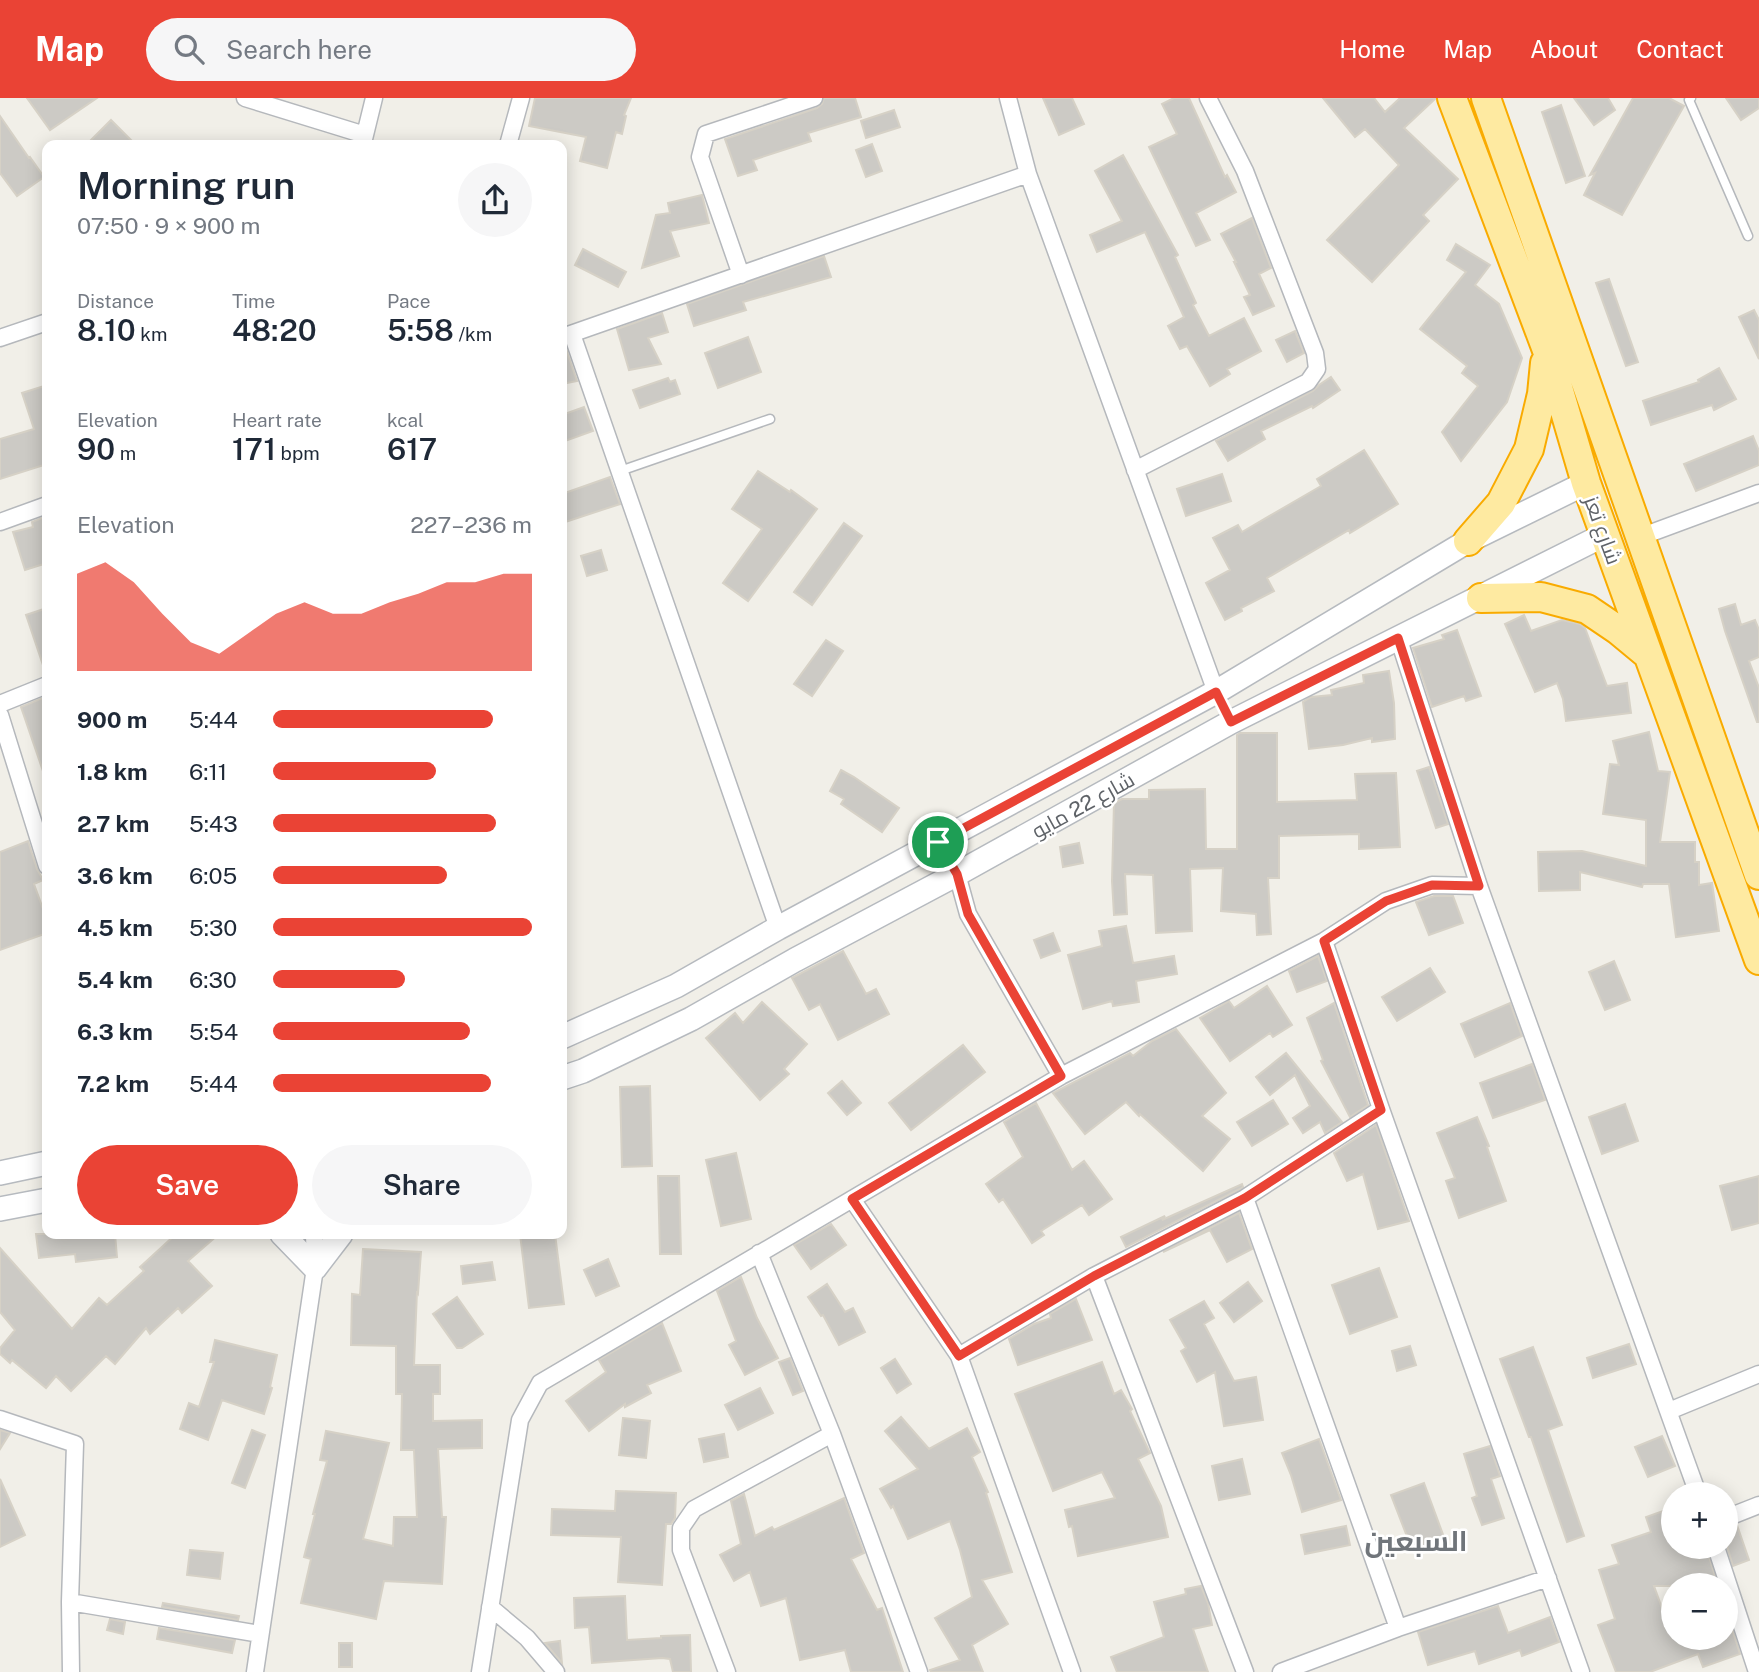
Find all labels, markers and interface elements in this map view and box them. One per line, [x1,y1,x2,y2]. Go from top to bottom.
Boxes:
search box [146,18,636,81]
text: Map [35,30,104,68]
icon: search [170,30,208,68]
text: Search here [226,34,372,65]
text: Home [1339,35,1405,63]
text: Map [1443,35,1492,63]
text: About [1530,35,1598,63]
text: Contact [1636,35,1724,63]
text: Morning run [77,163,295,208]
button: share [458,163,532,237]
text: 07:50 · 9 × 900 m [77,212,260,239]
text: Distance [77,290,154,312]
text: Time [232,290,275,312]
text: Pace [387,290,430,312]
text: 8.10 [77,312,136,348]
text: 48:20 [232,312,317,348]
text: 5:58 [387,312,454,348]
text: km [136,323,167,345]
text: /km [454,323,492,345]
text: Elevation [77,409,158,431]
text: Heart rate [232,409,322,431]
text: kcal [387,409,424,431]
text: 90 [77,431,115,467]
text: 171 [232,431,276,467]
text: 617 [387,431,437,467]
text: m [115,442,136,464]
text: bpm [276,442,320,464]
street label: شارع تعز [1577,491,1627,568]
text: Elevation [77,511,175,538]
text: 227–236 m [410,511,532,538]
text: 900 m [77,706,147,733]
text: 5:44 [189,706,238,733]
text: 1.8 km [77,758,148,785]
text: 6:11 [189,758,227,785]
street label: شارع 22 مايو [1027,767,1140,845]
text: 2.7 km [77,810,149,837]
text: 5:43 [189,810,238,837]
pin [908,812,968,872]
icon: arrive [919,823,957,861]
text: 3.6 km [77,862,153,889]
text: 6:05 [189,862,237,889]
text: 4.5 km [77,914,153,941]
text: 5:30 [189,914,237,941]
text: 5.4 km [77,966,153,993]
text: 6:30 [189,966,237,993]
text: 6.3 km [77,1018,153,1045]
text: 5:54 [189,1018,238,1045]
text: 7.2 km [77,1070,149,1097]
text: 5:44 [189,1070,238,1097]
button: Save [77,1145,298,1225]
button: Share [312,1145,532,1225]
map controls [1661,1482,1738,1650]
button: + [1661,1482,1738,1559]
district label: السبعين [1364,1524,1468,1558]
button: − [1661,1573,1738,1650]

